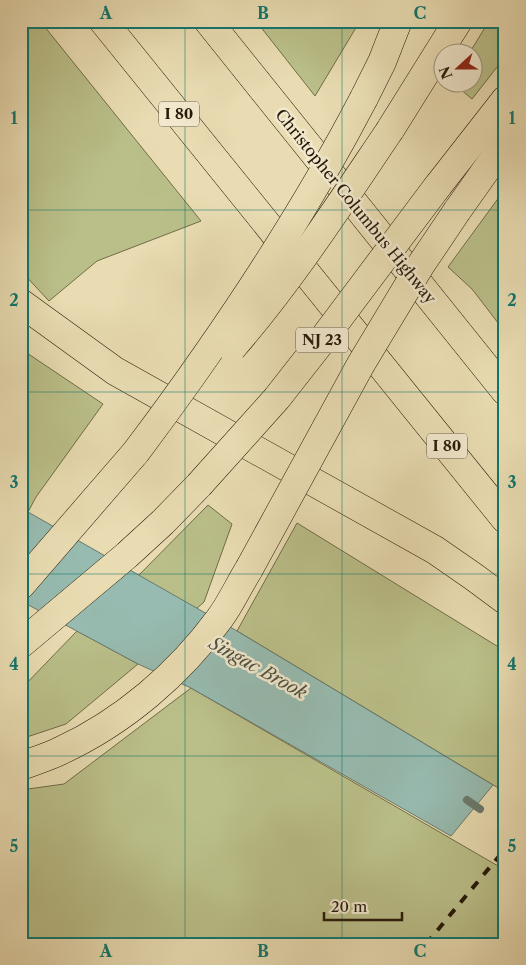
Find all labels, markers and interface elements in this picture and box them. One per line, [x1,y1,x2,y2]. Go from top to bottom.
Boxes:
text: A [99,3,113,23]
text: B [257,3,269,23]
text: C [414,3,426,23]
north arrow [434,42,484,92]
text: N [435,64,456,82]
road number: I 80 [159,102,199,126]
street label: Christopher Columbus Highway [271,105,441,308]
text: 1 [10,108,18,128]
text: 1 [508,108,516,128]
text: 2 [9,290,19,310]
text: 2 [507,290,517,310]
road number: NJ 23 [296,328,348,352]
road number: I 80 [427,434,467,458]
text: 3 [9,472,19,492]
text: 3 [507,472,517,492]
water label: Singac Brook [205,632,311,704]
text: 4 [9,654,19,674]
text: 4 [507,654,517,674]
text: 5 [10,836,19,856]
text: 5 [508,836,517,856]
scale bar [324,890,401,922]
text: 20 m [331,897,367,916]
text: A [99,941,113,961]
text: B [257,941,269,961]
text: C [414,941,426,961]

